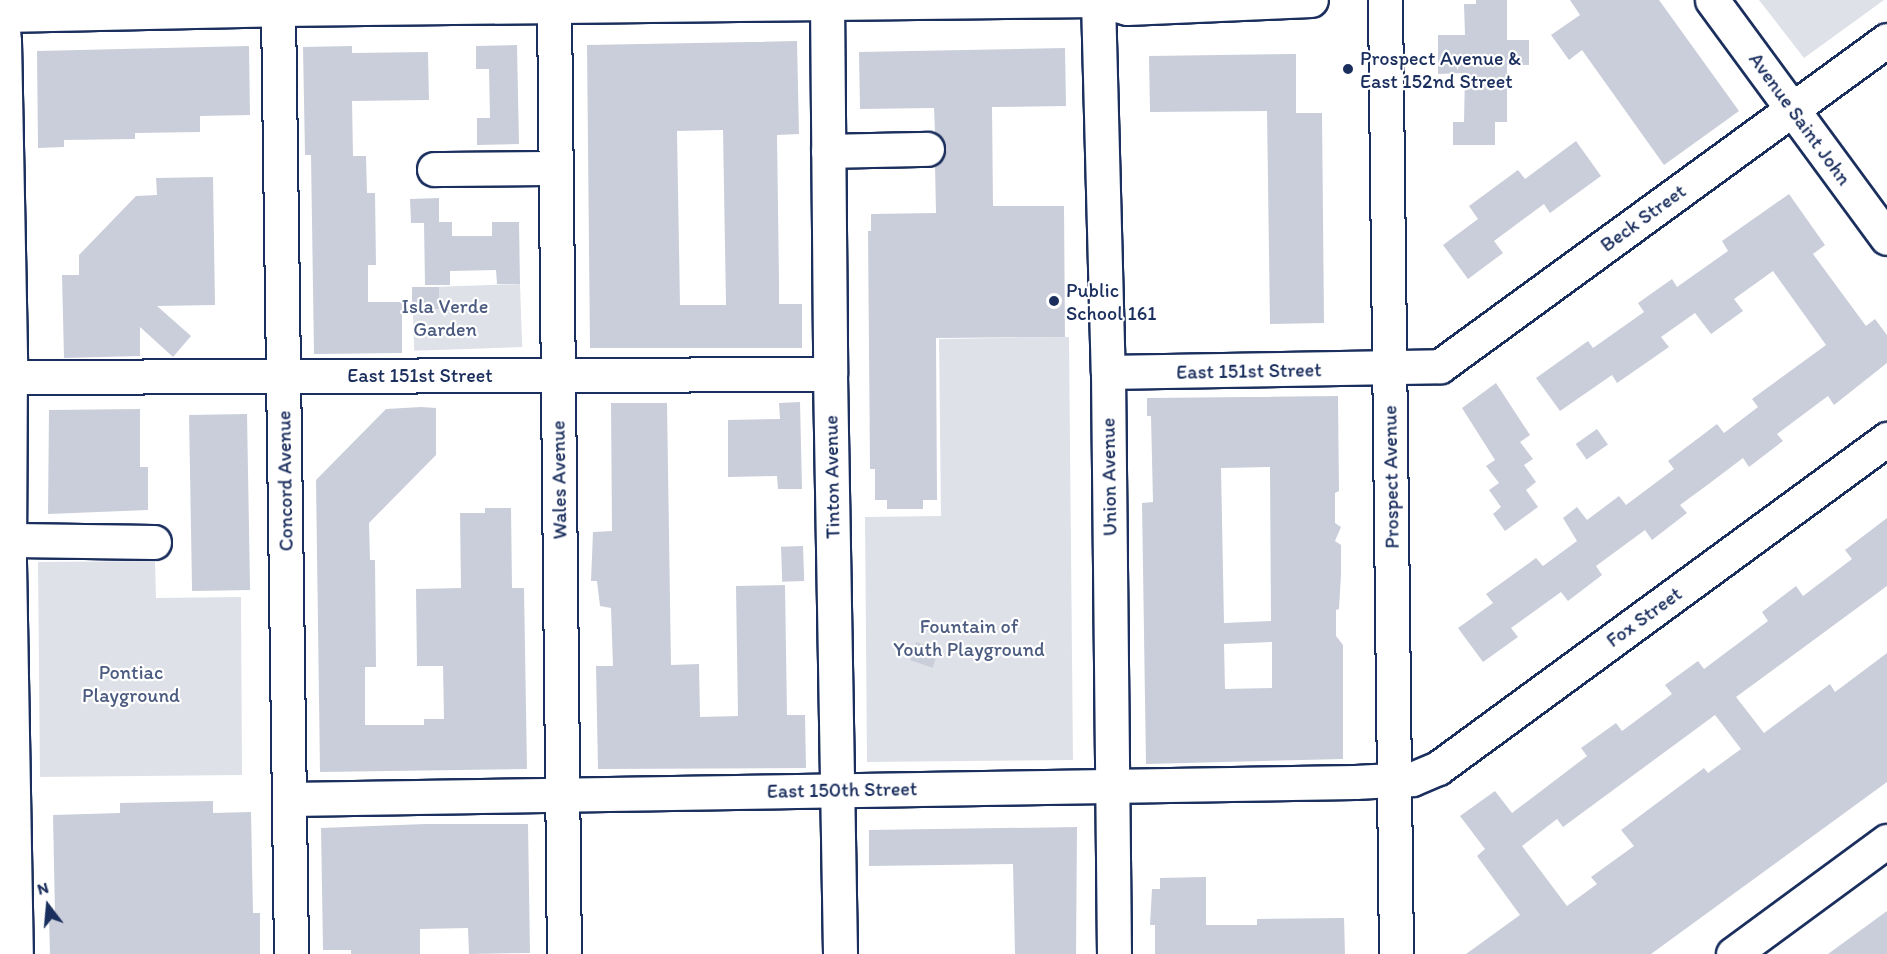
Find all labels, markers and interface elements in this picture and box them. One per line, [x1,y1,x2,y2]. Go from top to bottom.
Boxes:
place label: Prospect Avenue & East 152nd Street [1360,46,1520,93]
street label: Avenue Saint John [1744,48,1856,190]
marker: Prospect Avenue & East 152nd Street [1341,62,1355,76]
street label: Beck Street [1596,179,1690,257]
place label: Public School 161 [1066,278,1157,325]
park label: Isla Verde Garden [402,294,488,341]
marker: Public School 161 [1047,294,1061,308]
street label: East 151st Street [1176,358,1322,384]
street label: East 151st Street [347,363,493,387]
street label: Prospect Avenue [1378,406,1404,548]
street label: Concord Avenue [272,411,298,551]
street label: Tinton Avenue [819,415,845,539]
street label: Union Avenue [1096,418,1122,536]
street label: Wales Avenue [546,421,572,539]
street label: Fox Street [1602,582,1686,652]
park label: Fountain of Youth Playground [893,615,1045,662]
park label: Pontiac Playground [82,661,180,708]
street label: East 150th Street [767,777,917,803]
north arrow [18,876,78,936]
text: N [35,878,51,899]

